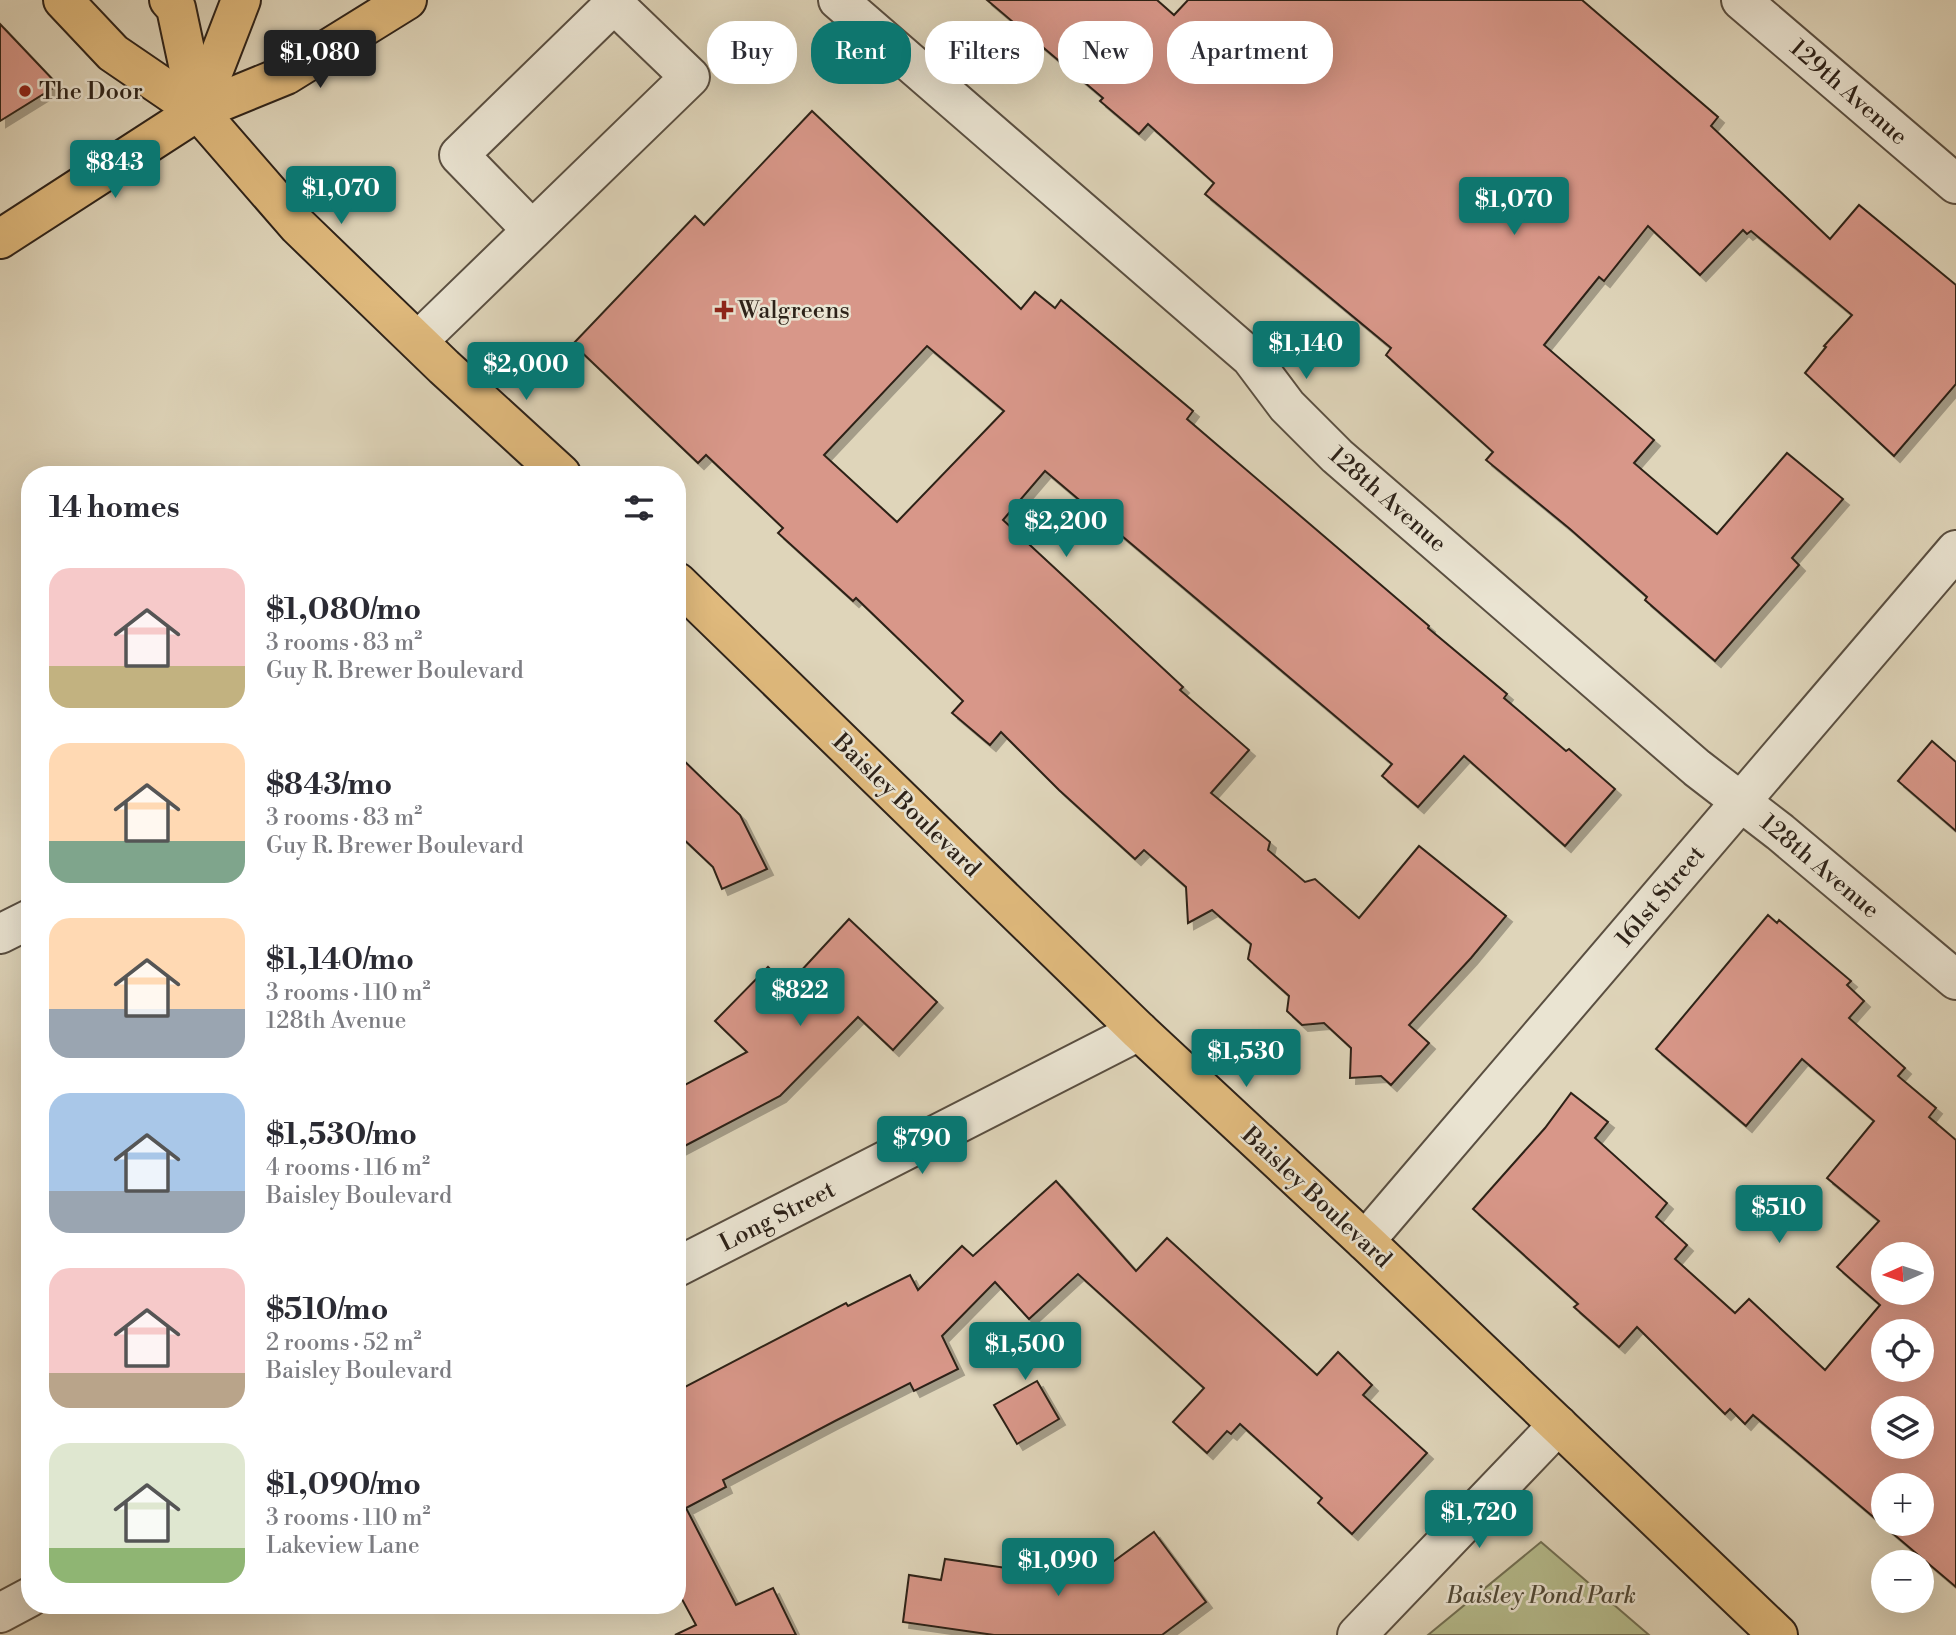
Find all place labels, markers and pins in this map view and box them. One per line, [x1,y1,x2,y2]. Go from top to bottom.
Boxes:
pin: $1,080 [263,31,377,90]
place label: The Door [39,77,143,107]
marker: The Door [17,83,33,99]
pin: $843 [74,140,156,200]
pin: $1,070 [284,166,398,226]
pin: $1,070 [1457,177,1571,237]
place label: Walgreens [737,296,850,326]
marker: Walgreens [716,302,732,318]
pin: $1,140 [1249,322,1363,381]
pin: $2,000 [469,342,583,402]
pin: $2,200 [1009,500,1123,559]
pin: $822 [759,968,841,1028]
pin: $1,530 [1189,1030,1303,1089]
pin: $790 [881,1116,963,1176]
pin: $510 [1738,1186,1820,1245]
pin: $1,500 [968,1322,1082,1382]
pin: $1,720 [1422,1490,1536,1550]
pin: $1,090 [1001,1538,1115,1598]

